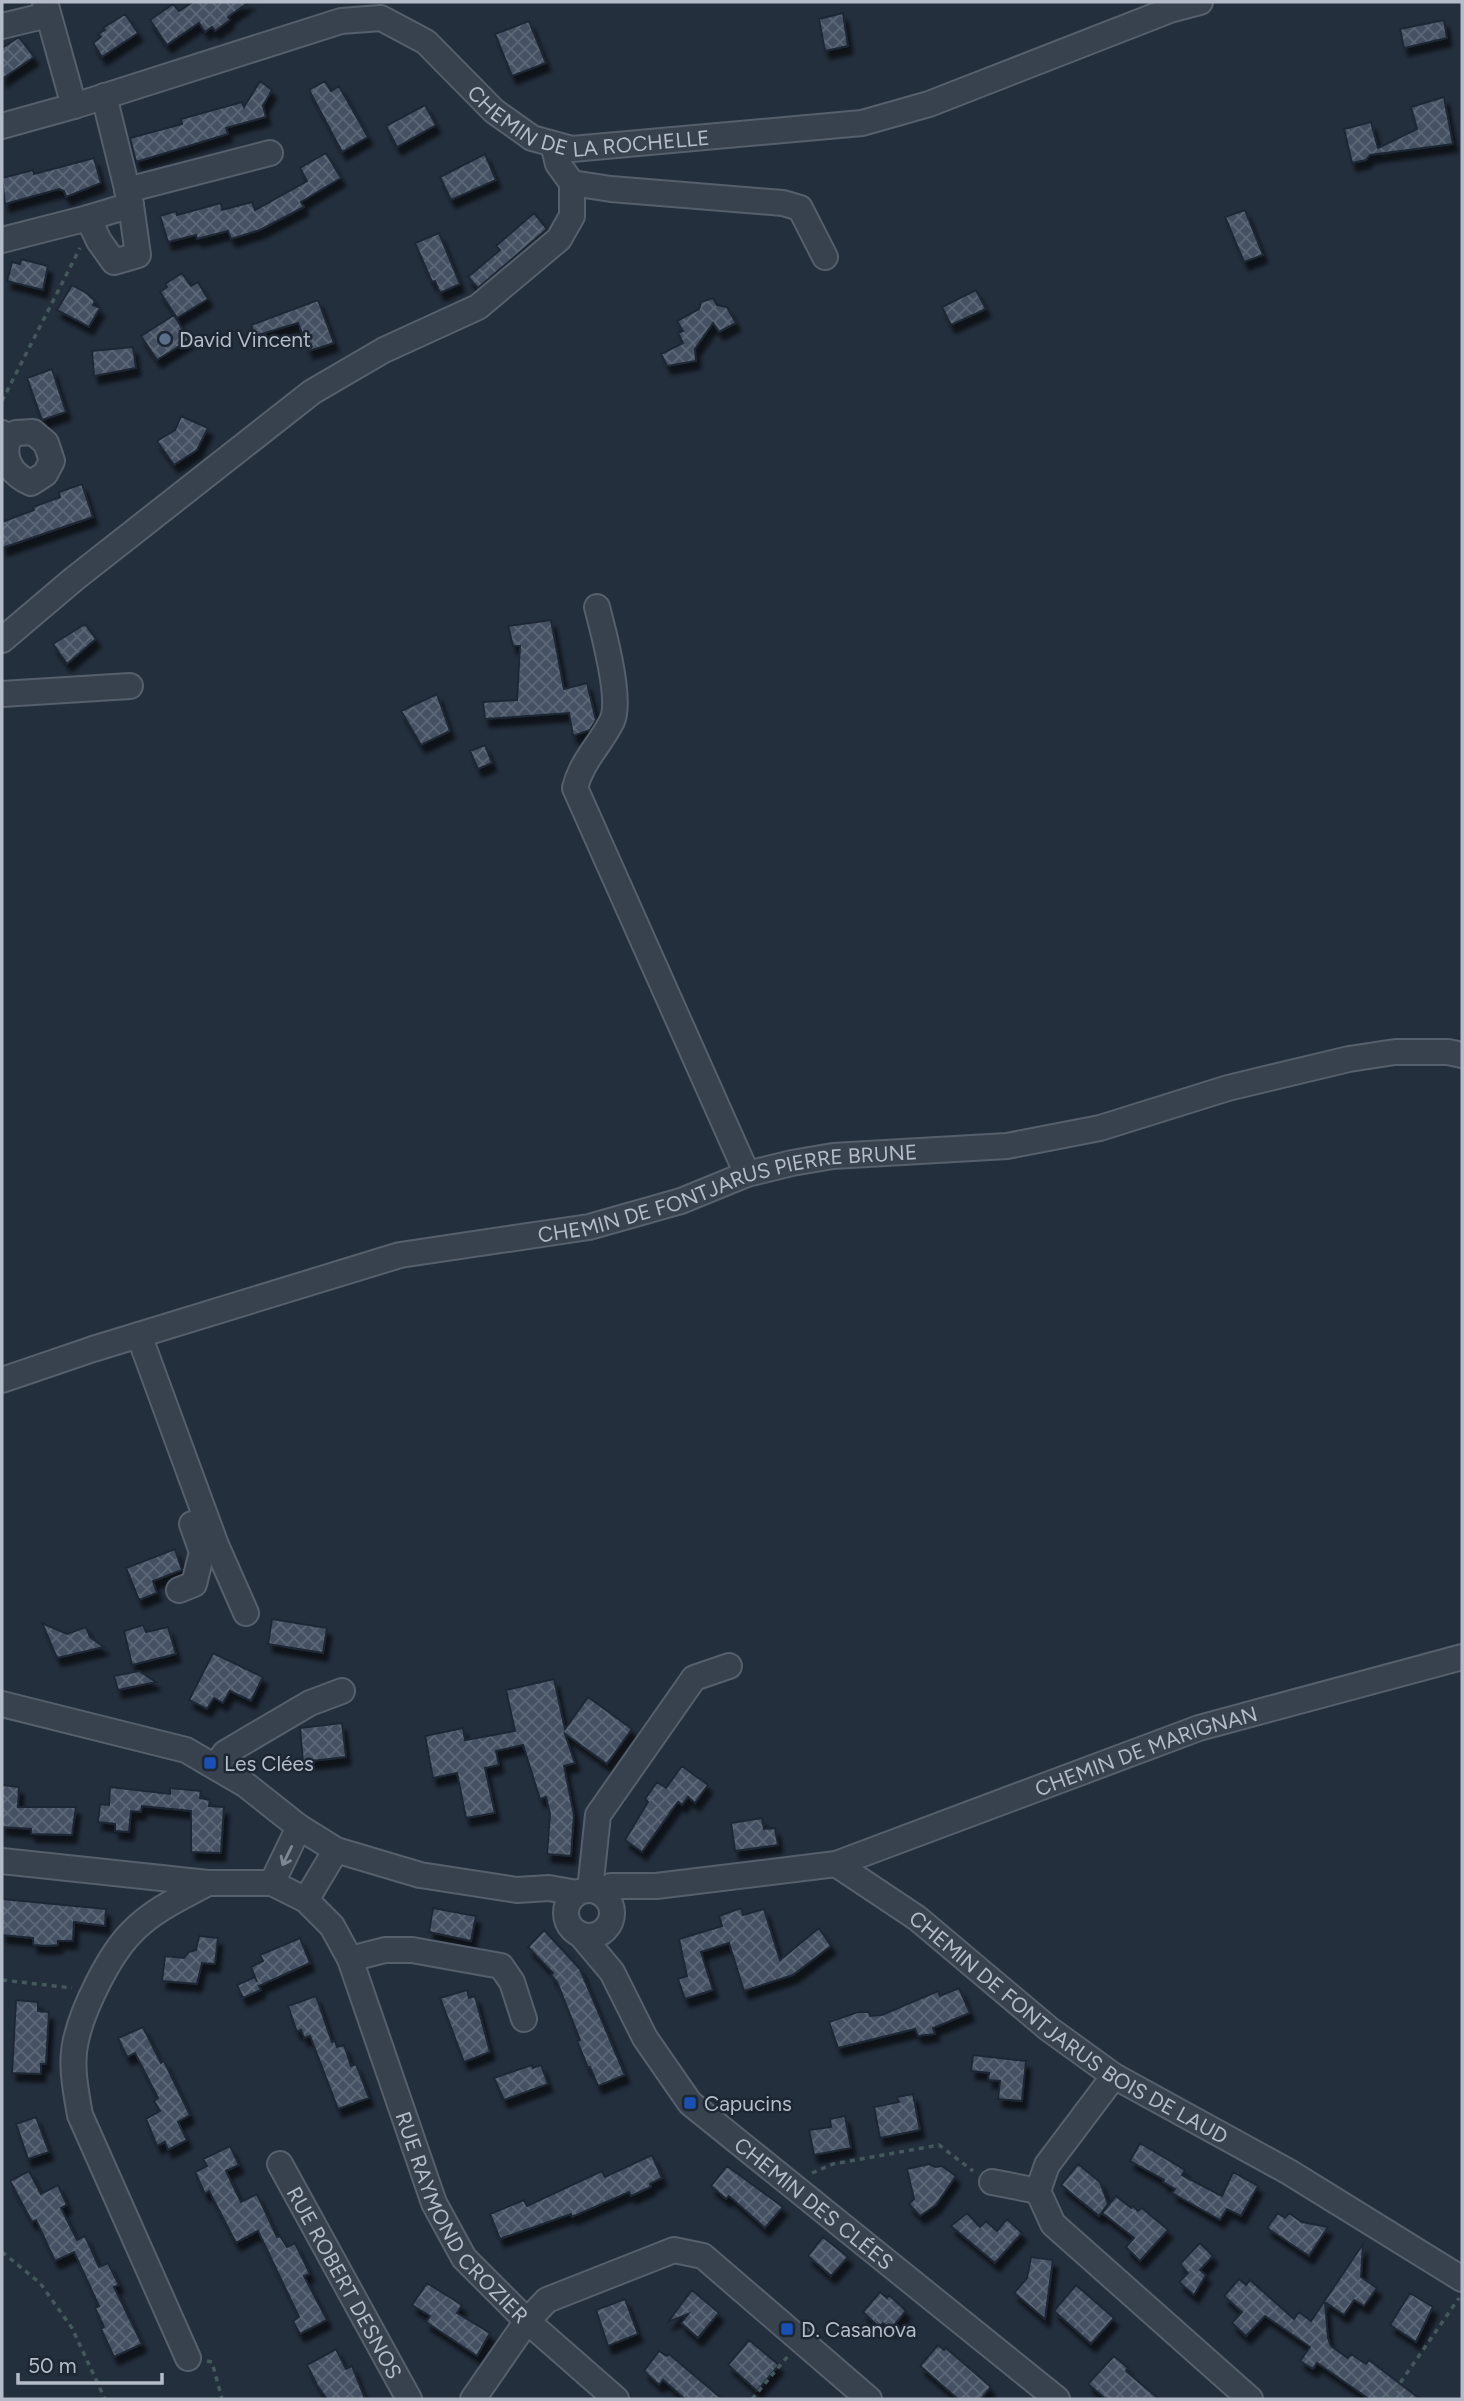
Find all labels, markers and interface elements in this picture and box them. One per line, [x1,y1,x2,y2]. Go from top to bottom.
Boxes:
street label: CHEMIN DE LA ROCHELLE [463,80,710,161]
place label: David Vincent [179,327,311,352]
marker: David Vincent [157,331,173,347]
street label: CHEMIN DE FONTJARUS PIERRE BRUNE [536,1139,918,1247]
street label: CHEMIN DE MARIGNAN [1031,1700,1260,1801]
place label: Les Clées [224,1751,314,1776]
marker: Les Clées [202,1755,218,1771]
one-way arrow [280,1845,293,1866]
street label: CHEMIN DE FONTJARUS BOIS DE LAUD [905,1905,1232,2149]
place label: Capucins [704,2091,792,2116]
marker: Capucins [682,2095,698,2111]
street label: RUE RAYMOND CROZIER [391,2108,534,2328]
street label: CHEMIN DES CLÉES [730,2132,899,2275]
street label: RUE ROBERT DESNOS [282,2182,408,2383]
place label: D. Casanova [801,2317,916,2342]
marker: D. Casanova [779,2321,795,2337]
scale bar [18,2342,161,2386]
text: 50 m [28,2353,77,2378]

